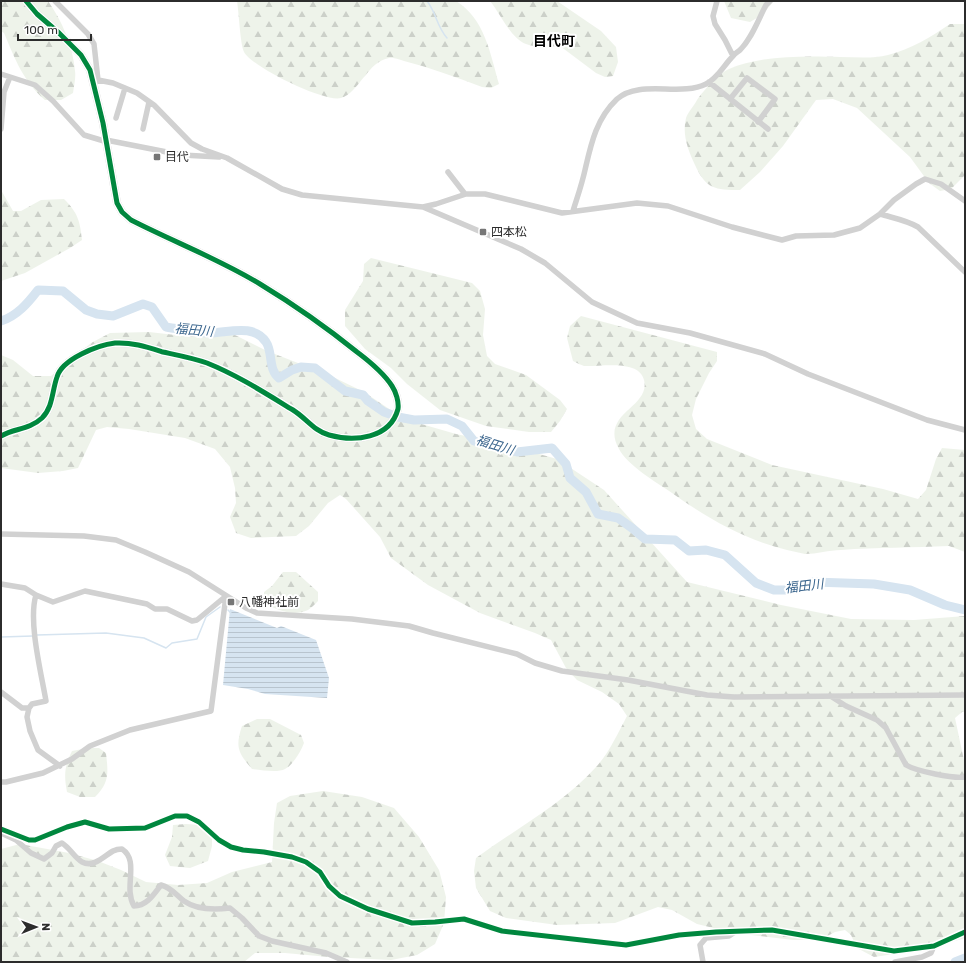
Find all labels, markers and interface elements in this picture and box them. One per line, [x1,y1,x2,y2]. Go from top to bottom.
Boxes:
scale bar [18,16,91,42]
text: 100 m [24,23,58,37]
district label: 目代町 [533,33,575,50]
place label: 目代 [165,150,189,164]
marker: 目代 [152,152,162,162]
place label: 四本松 [491,225,527,239]
marker: 四本松 [478,227,488,237]
water label: 福田川 [174,321,216,339]
water label: 福田川 [474,432,518,458]
water label: 福田川 [784,576,826,596]
place label: 八幡神社前 [239,595,299,609]
marker: 八幡神社前 [226,597,236,607]
north arrow [16,907,56,947]
text: N [39,923,52,931]

